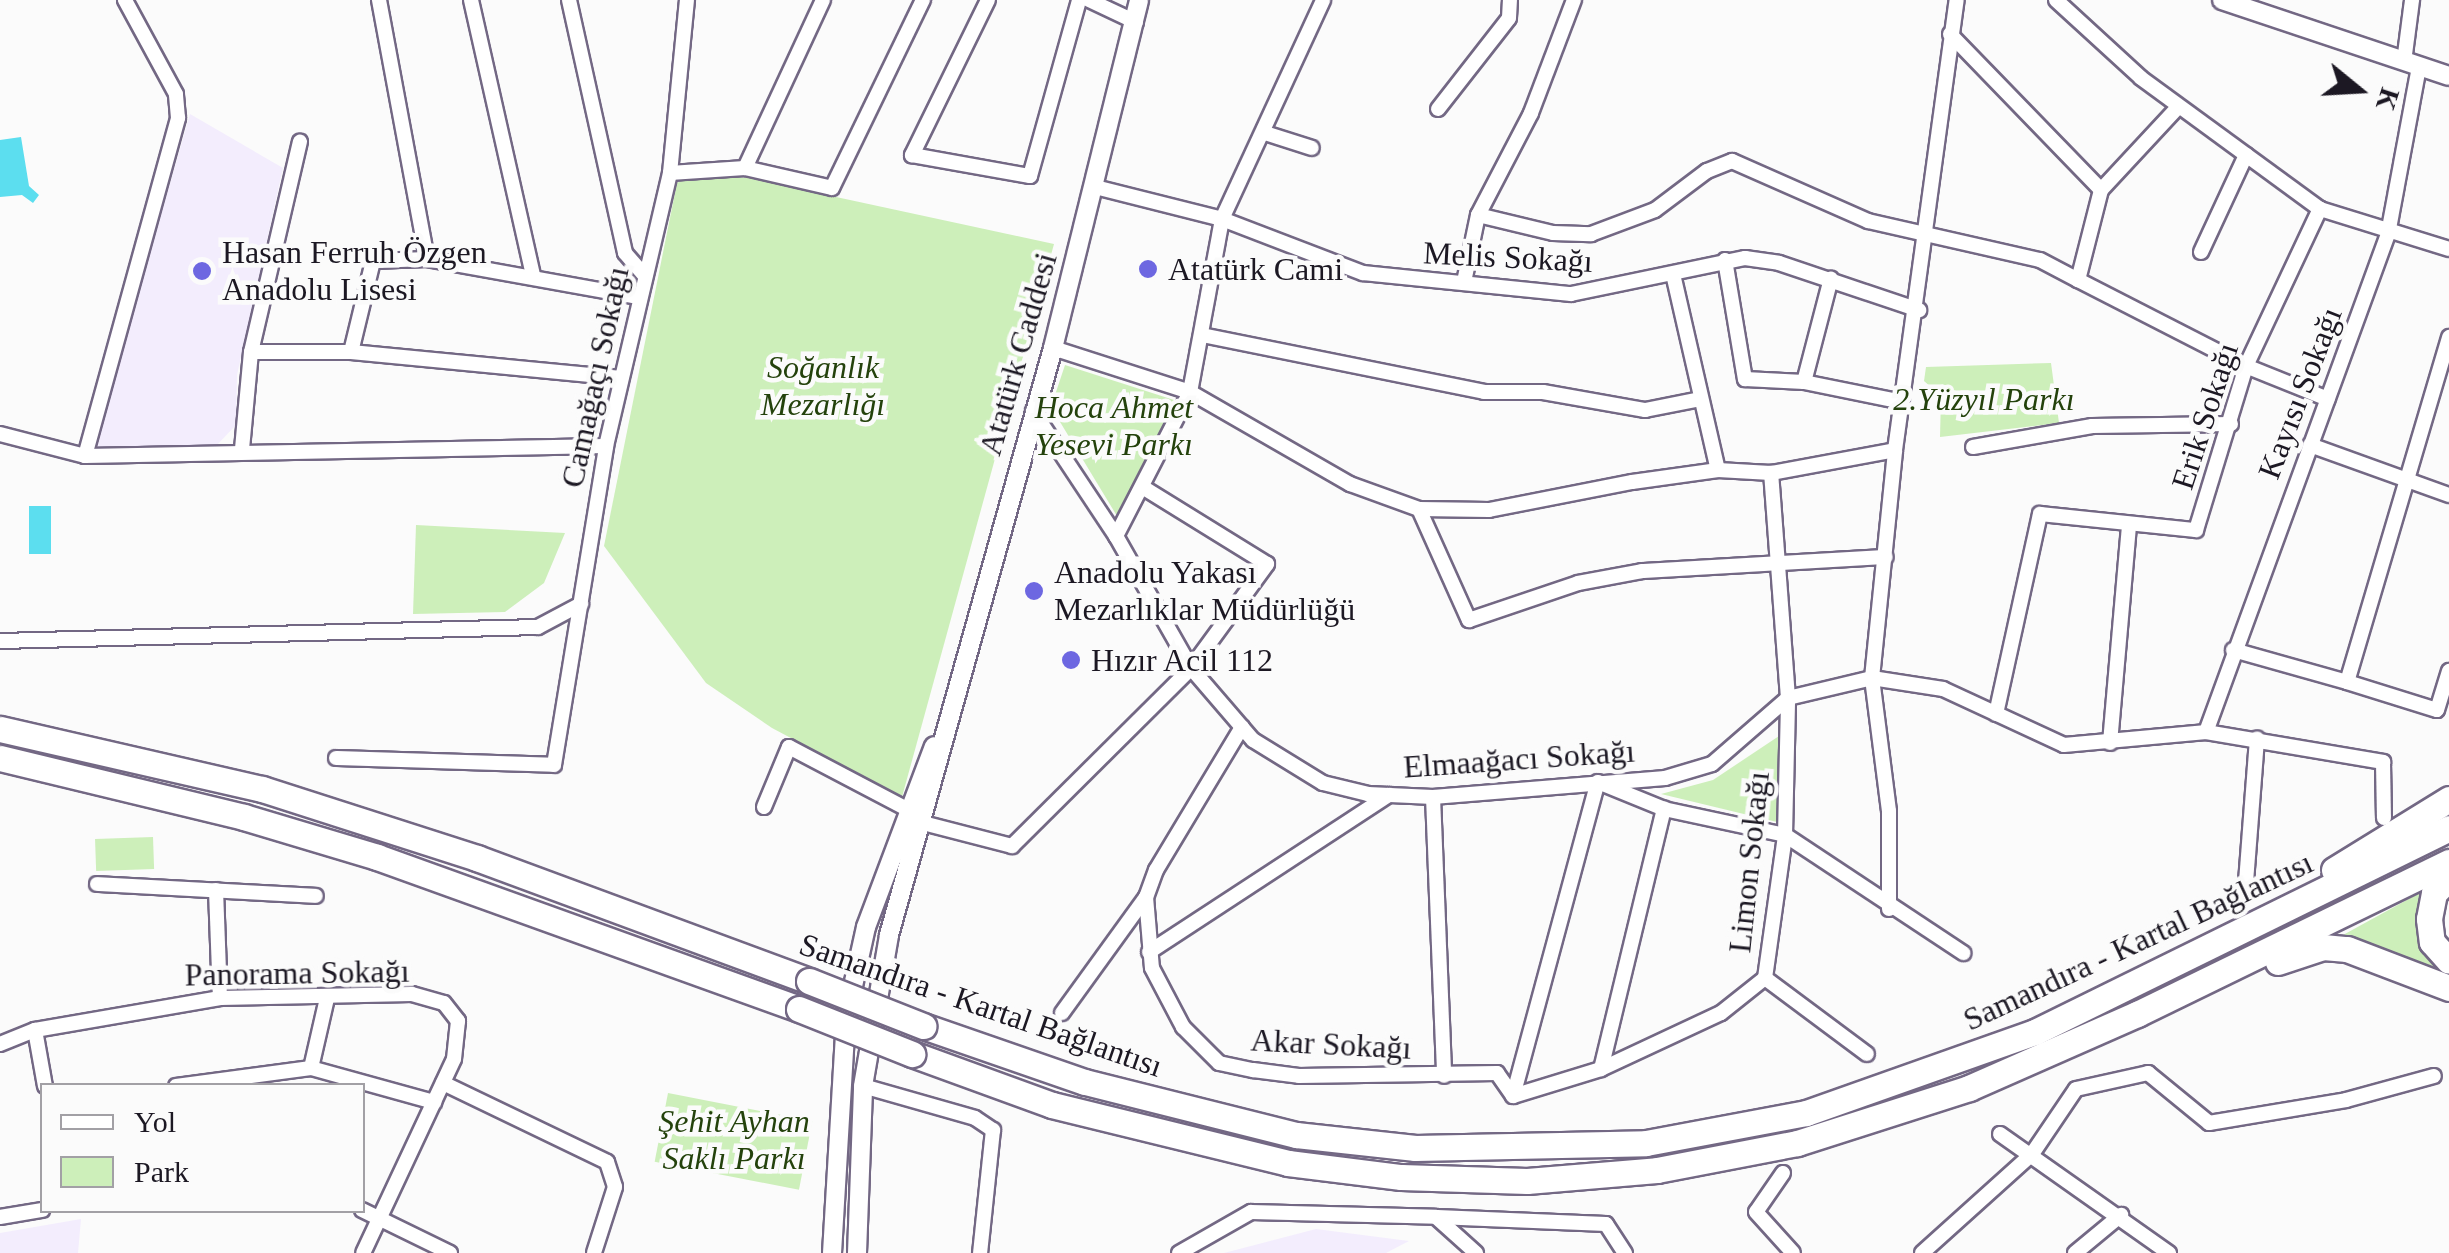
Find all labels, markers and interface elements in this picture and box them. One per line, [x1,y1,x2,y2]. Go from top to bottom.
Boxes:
north arrow [2309,40,2409,140]
text: K [2370,84,2406,115]
street label: Melis Sokağı [1422,233,1594,281]
place label: Hasan Ferruh Özgen Anadolu Lisesi [222,234,487,309]
street label: Atatürk Caddesi [971,248,1065,460]
place label: Atatürk Cami [1168,250,1343,288]
marker: Atatürk Cami [1137,258,1159,280]
marker: Hasan Ferruh Özgen Anadolu Lisesi [191,260,213,282]
street label: Camağaçı Sokağı [553,263,637,491]
street label: Kayısı Sokağı [2250,302,2350,484]
street label: Erik Sokağı [2163,338,2247,494]
park label: Soğanlık Mezarlığı [761,349,885,424]
park label: 2.Yüzyıl Parkı [1893,380,2075,418]
park label: Hoca Ahmet Yesevi Parkı [1034,389,1194,464]
place label: Anadolu Yakası Mezarlıklar Müdürlüğü [1054,554,1355,629]
marker: Anadolu Yakası Mezarlıklar Müdürlüğü [1023,580,1045,602]
place label: Hızır Acil 112 [1091,641,1275,679]
marker: Hızır Acil 112 [1060,649,1082,671]
street label: Elmaağacı Sokağı [1402,732,1636,786]
street label: Limon Sokağı [1720,769,1778,955]
street label: Samandıra - Kartal Bağlantısı [1957,843,2319,1039]
street label: Samandıra - Kartal Bağlantısı [795,925,1167,1085]
street label: Panorama Sokağı [184,952,410,994]
street label: Akar Sokağı [1250,1021,1412,1067]
legend [40,1083,365,1213]
park label: Şehit Ayhan Saklı Parkı [658,1103,810,1178]
text: Yol [134,1105,176,1138]
text: Park [134,1155,189,1188]

